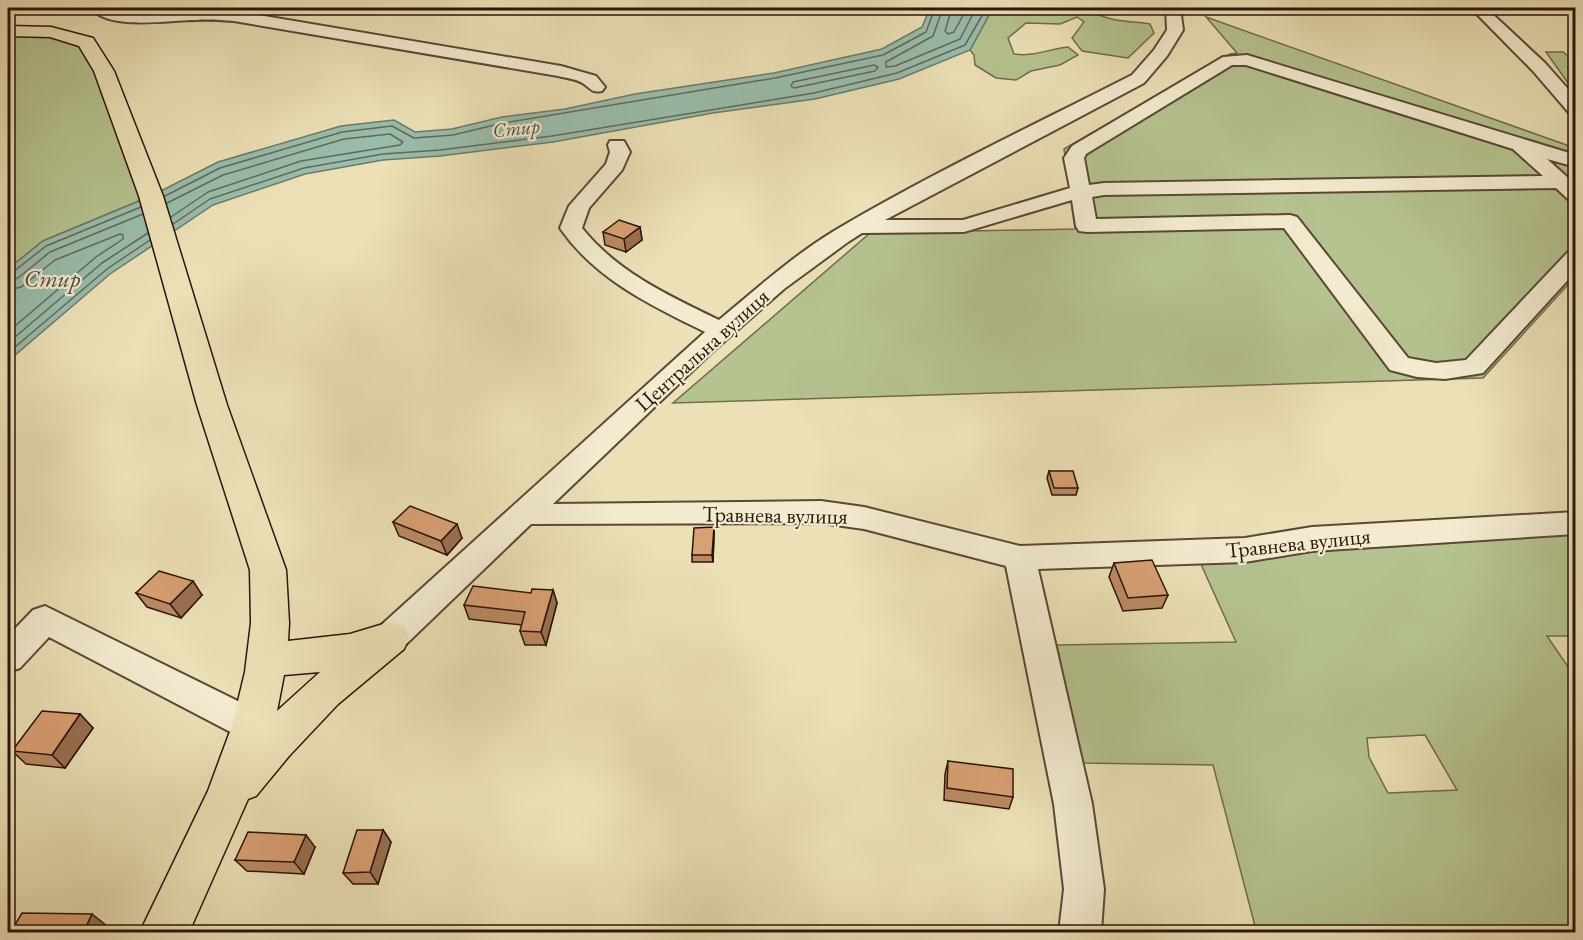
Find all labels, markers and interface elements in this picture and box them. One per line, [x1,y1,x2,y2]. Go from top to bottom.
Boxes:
water label: Стир [491,113,541,143]
water label: Стир [24,263,81,294]
street label: Центральна вулиця [629,282,775,418]
street label: Травнева вулиця [702,499,848,531]
street label: Травнева вулиця [1224,521,1372,565]

